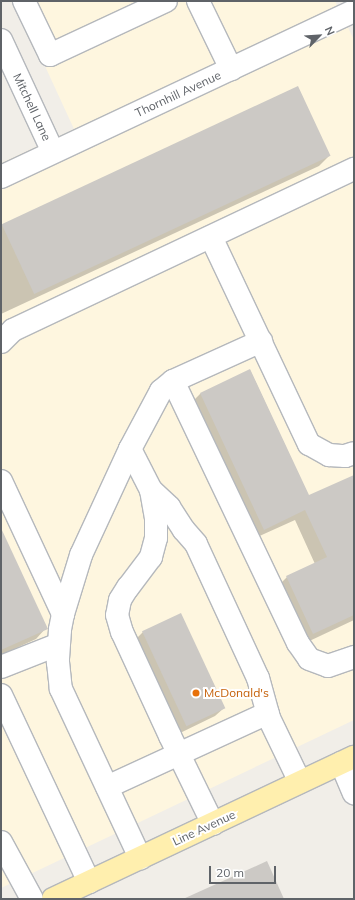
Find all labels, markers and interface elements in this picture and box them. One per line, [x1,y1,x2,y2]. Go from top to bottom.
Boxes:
north arrow [299,16,339,56]
text: N [322,24,338,38]
street label: Thornhill Avenue [133,68,223,120]
street label: Mitchell Lane [10,71,54,143]
place label: McDonald's [204,686,269,700]
marker: McDonald's [191,688,201,698]
street label: Line Avenue [170,807,238,849]
scale bar [211,858,278,884]
text: 20 m [216,865,244,880]

